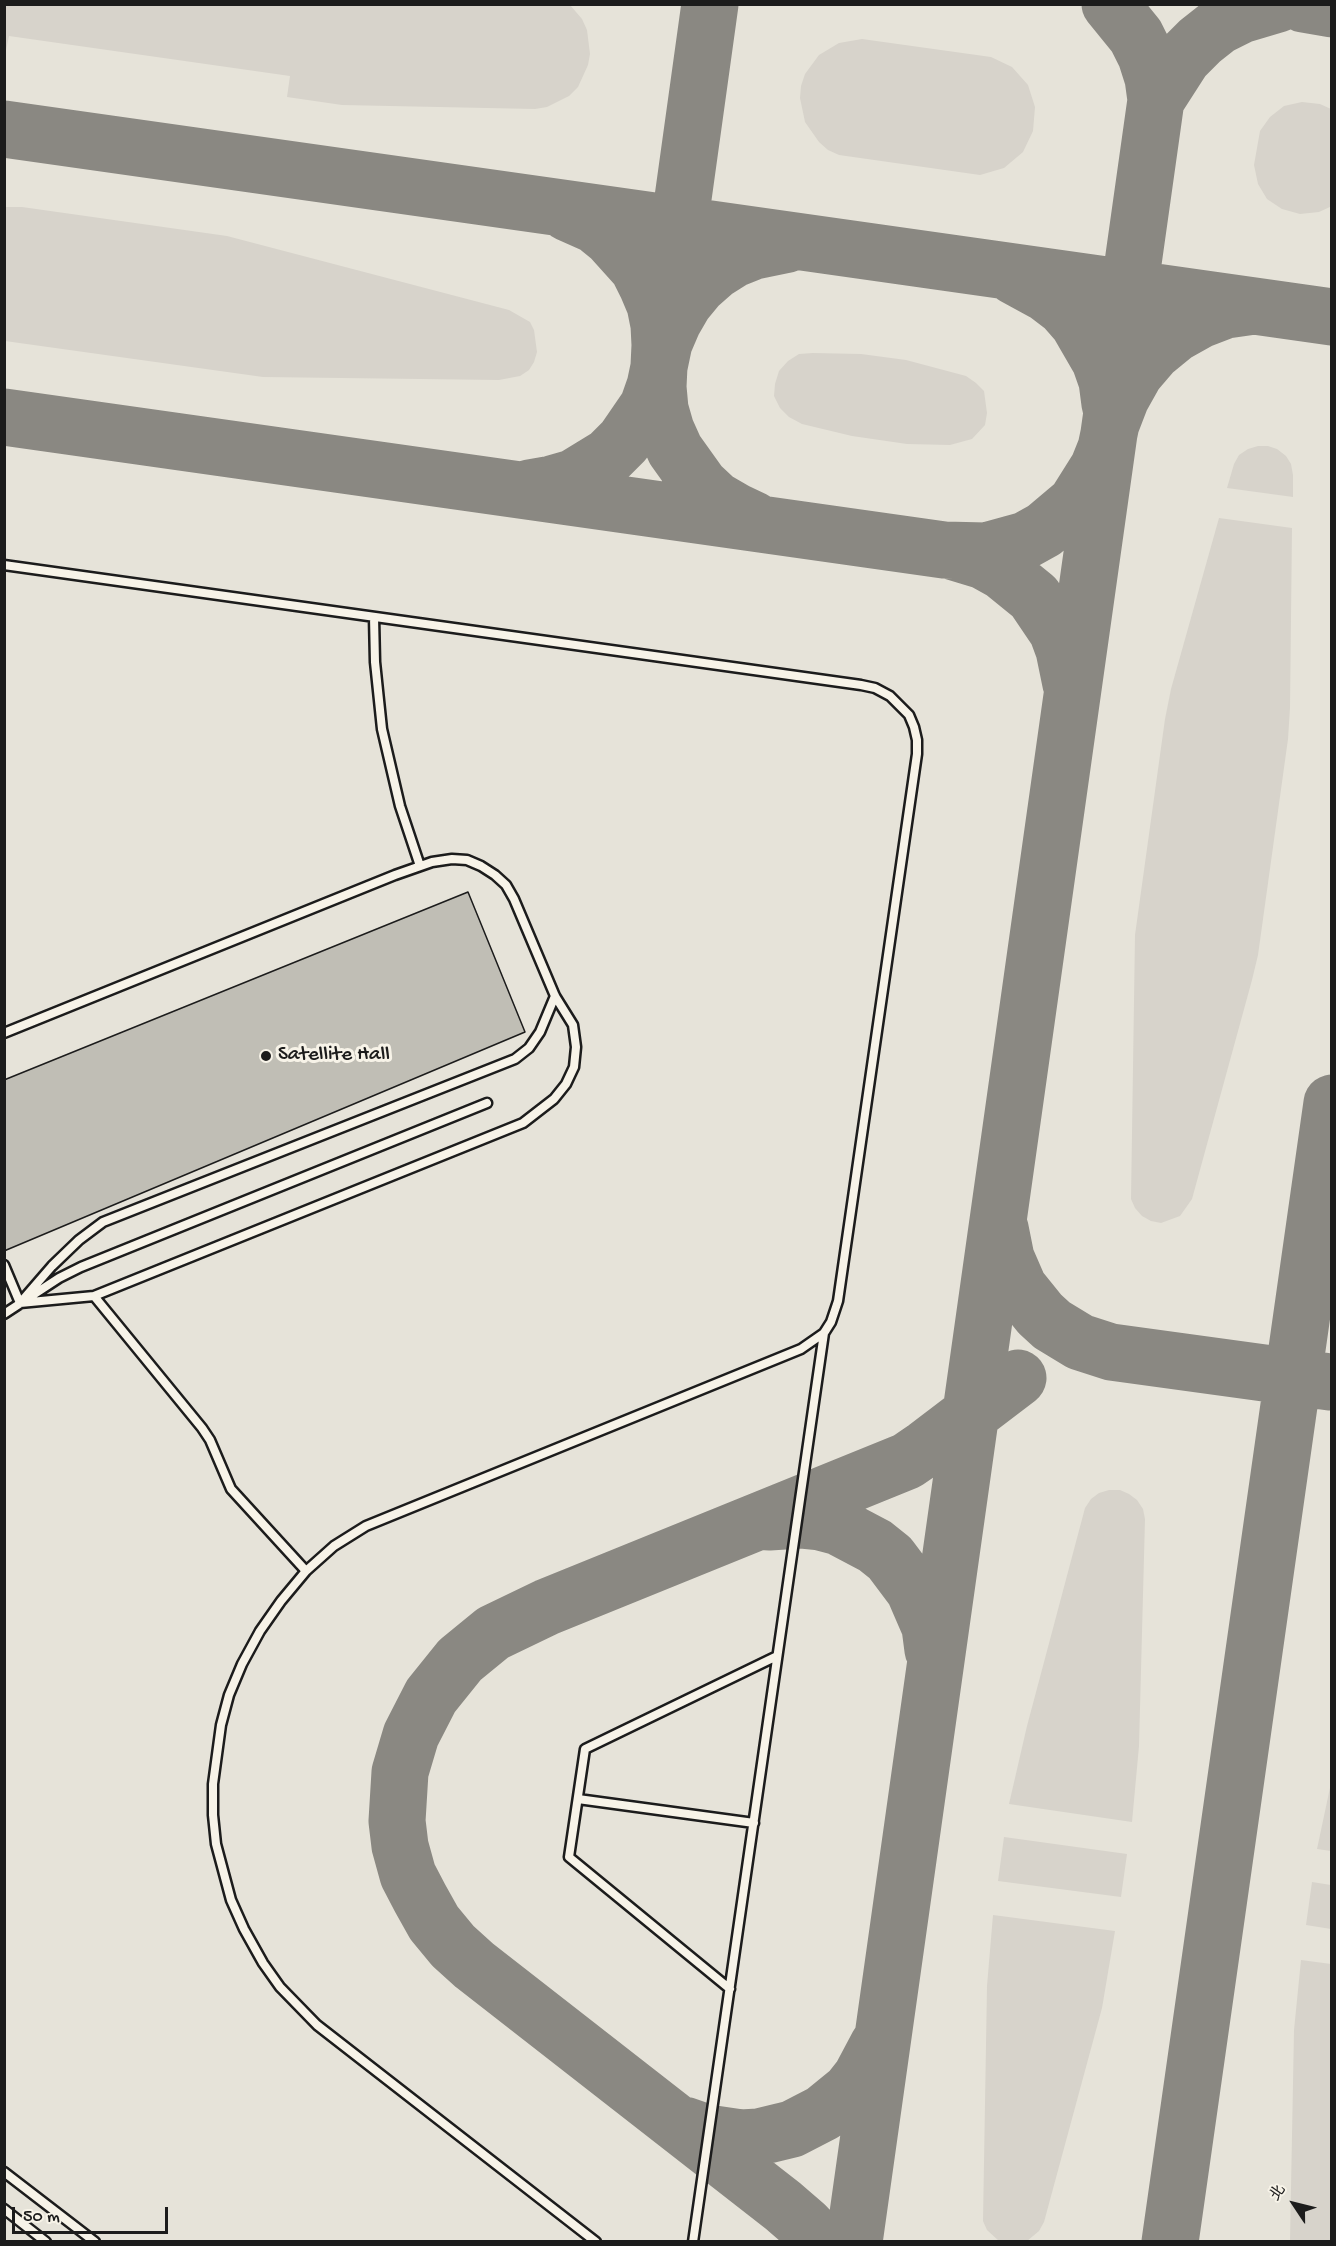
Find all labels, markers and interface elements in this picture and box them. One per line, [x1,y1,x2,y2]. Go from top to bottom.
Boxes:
place label: Satellite Hall [278,1043,390,1069]
marker: Satellite Hall [259,1049,273,1063]
north arrow [1264,2174,1324,2234]
text: 北 [1266,2181,1291,2205]
scale bar [15,2195,171,2233]
text: 50 m [23,2207,60,2228]

